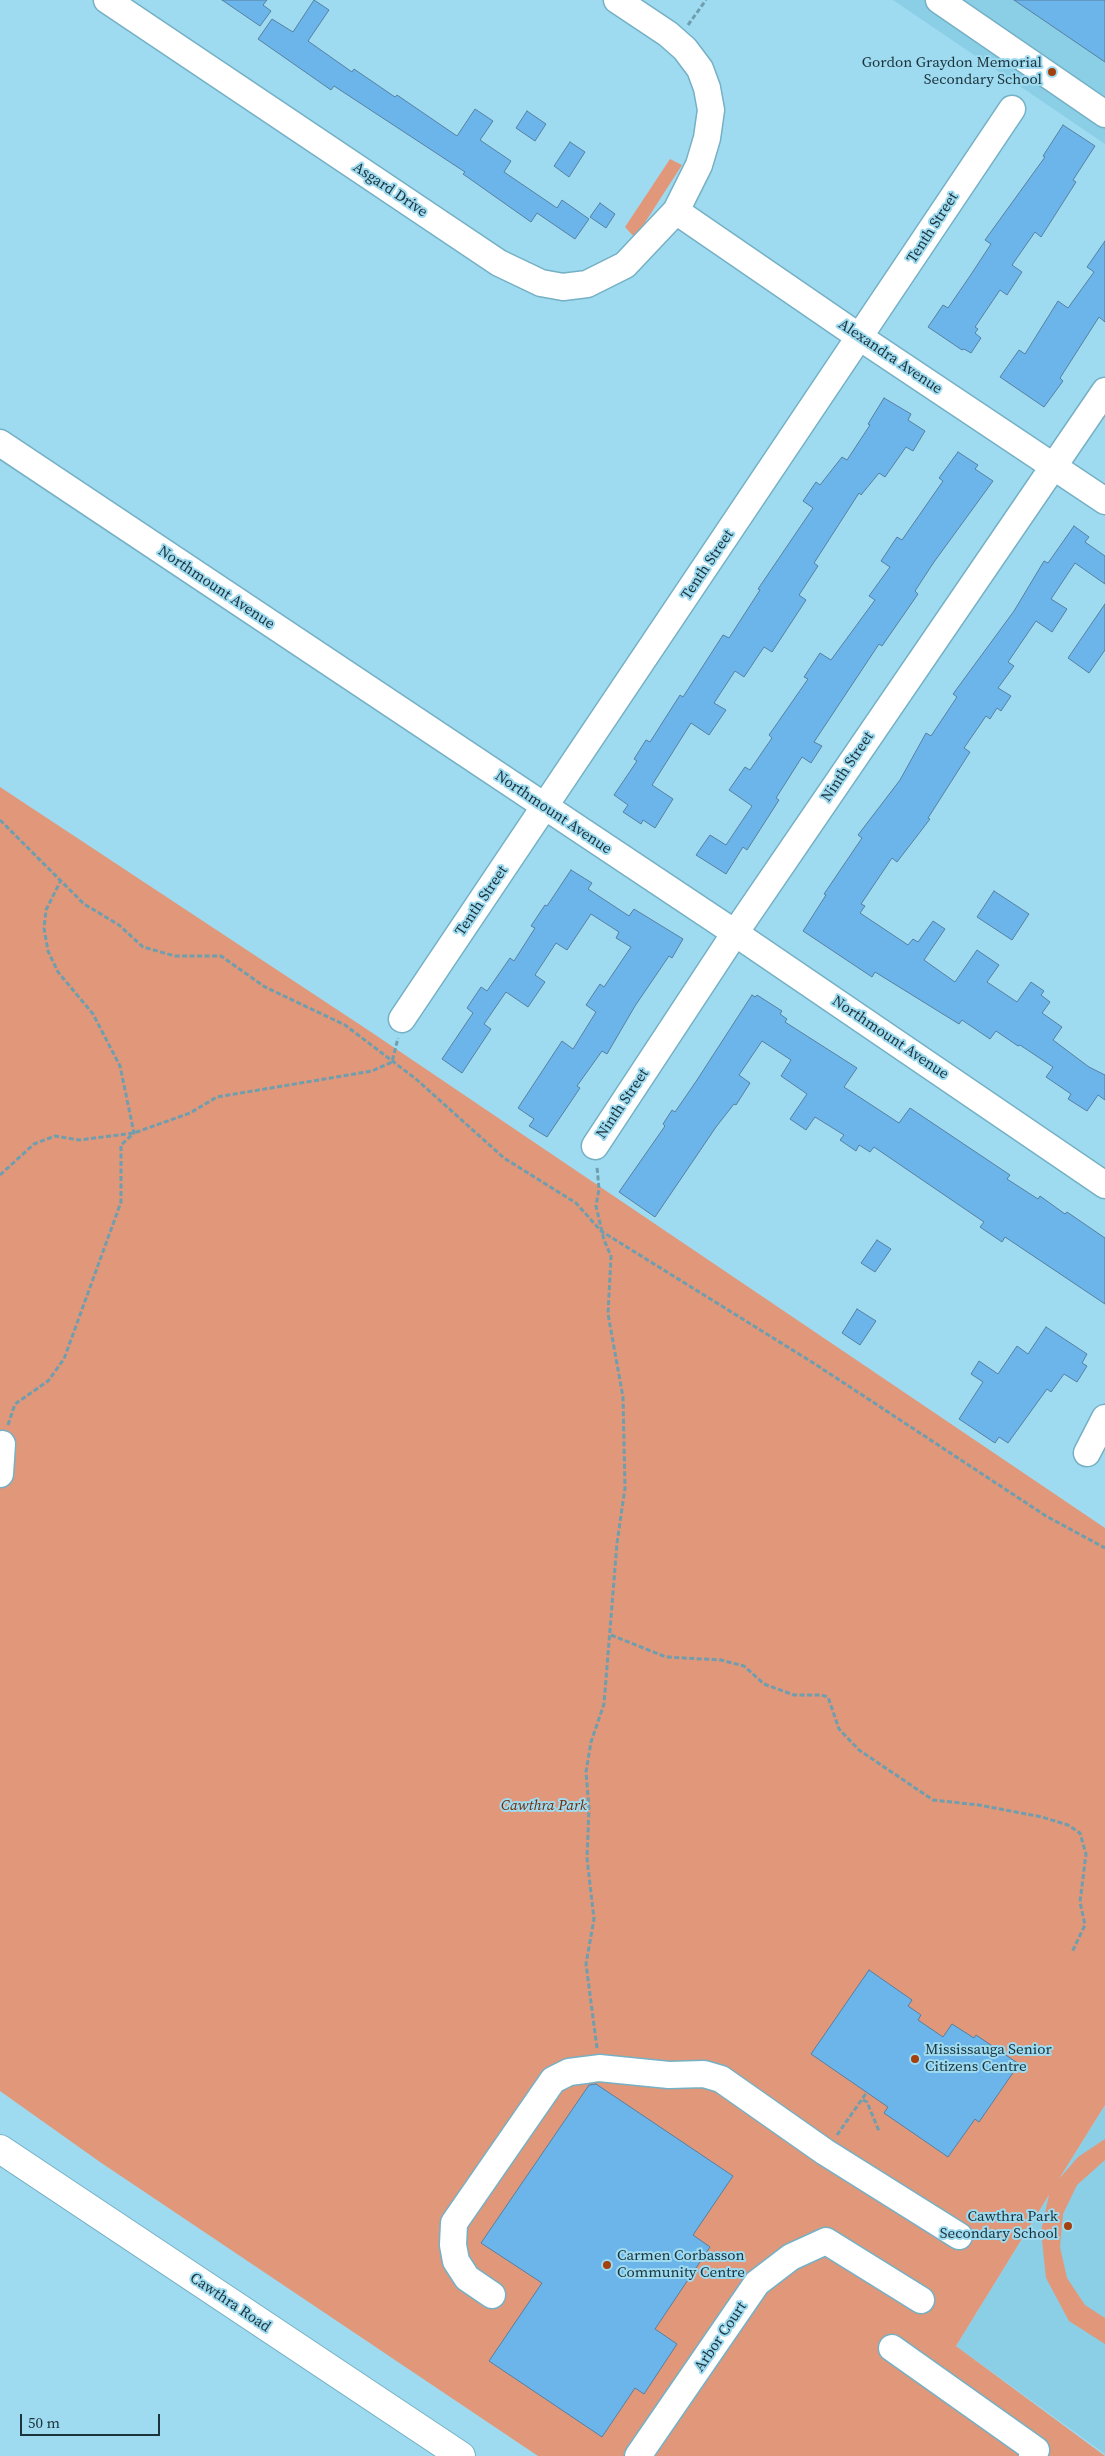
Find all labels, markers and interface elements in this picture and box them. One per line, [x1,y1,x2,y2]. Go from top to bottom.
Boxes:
place label: Gordon Graydon Memorial Secondary School [862,54,1042,89]
marker: Gordon Graydon Memorial Secondary School [1046,66,1058,78]
street label: Asgard Drive [349,159,431,221]
street label: Tenth Street [903,189,963,267]
street label: Alexandra Avenue [835,316,945,398]
street label: Tenth Street [678,526,738,604]
street label: Northmount Avenue [154,542,278,634]
street label: Ninth Street [818,729,878,805]
street label: Northmount Avenue [491,767,615,859]
street label: Tenth Street [452,862,512,940]
street label: Northmount Avenue [828,992,952,1084]
street label: Ninth Street [593,1066,653,1142]
park label: Cawthra Park [501,1797,587,1815]
place label: Mississauga Senior Citizens Centre [925,2041,1052,2076]
marker: Mississauga Senior Citizens Centre [909,2053,921,2065]
place label: Cawthra Park Secondary School [940,2208,1058,2243]
marker: Cawthra Park Secondary School [1062,2220,1074,2232]
place label: Carmen Corbasson Community Centre [617,2247,745,2282]
marker: Carmen Corbasson Community Centre [601,2259,613,2271]
street label: Cawthra Road [186,2269,274,2337]
street label: Arbor Court [691,2299,751,2375]
scale bar [22,2404,162,2436]
text: 50 m [28,2412,60,2433]

